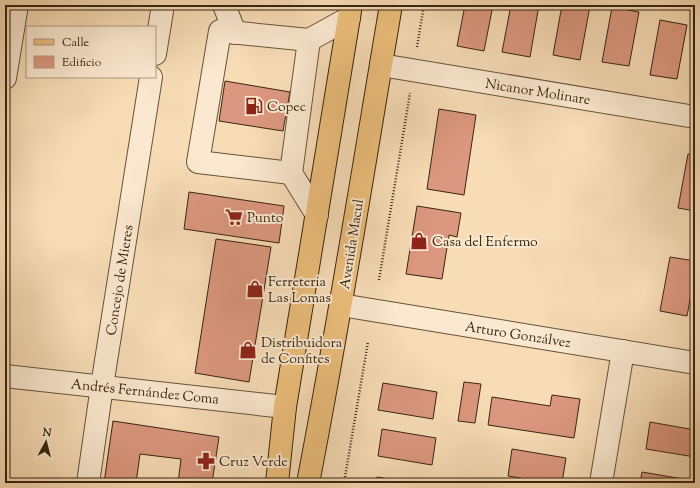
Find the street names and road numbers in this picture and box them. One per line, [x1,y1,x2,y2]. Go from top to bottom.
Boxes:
street label: Nicanor Molinare [484,75,592,111]
street label: Avenida Macul [336,198,370,291]
street label: Concejo de Mieres [102,224,140,337]
street label: Arturo Gonzálvez [463,318,572,354]
street label: Andrés Fernández Coma [70,375,220,411]

